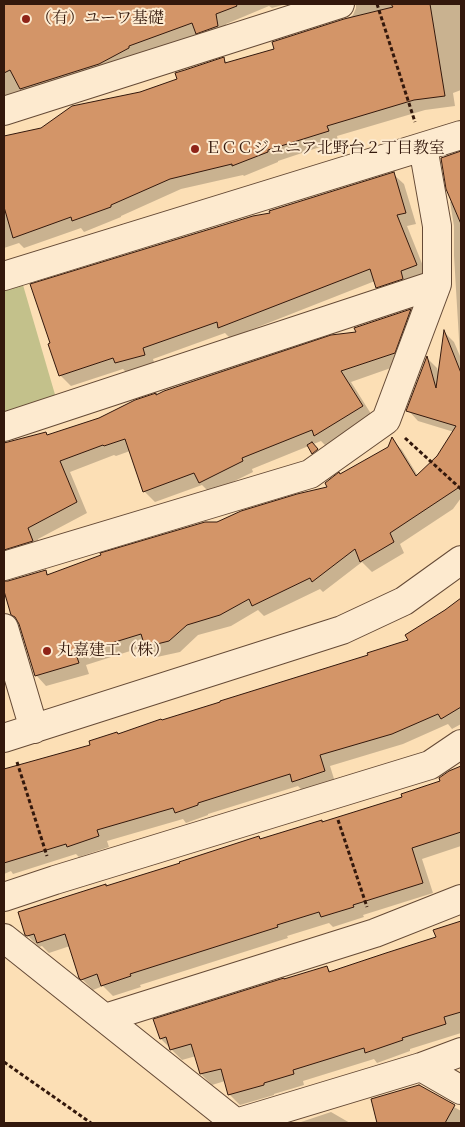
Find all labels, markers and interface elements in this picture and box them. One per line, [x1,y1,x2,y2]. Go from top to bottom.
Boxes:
place label: （有）ユーワ基礎 [36,9,164,29]
marker: （有）ユーワ基礎 [20,13,32,25]
place label: ＥＣＣジュニア北野台２丁目教室 [205,139,445,159]
marker: ＥＣＣジュニア北野台２丁目教室 [189,143,201,155]
place label: 丸嘉建工（株） [57,641,169,661]
marker: 丸嘉建工（株） [41,645,53,657]

